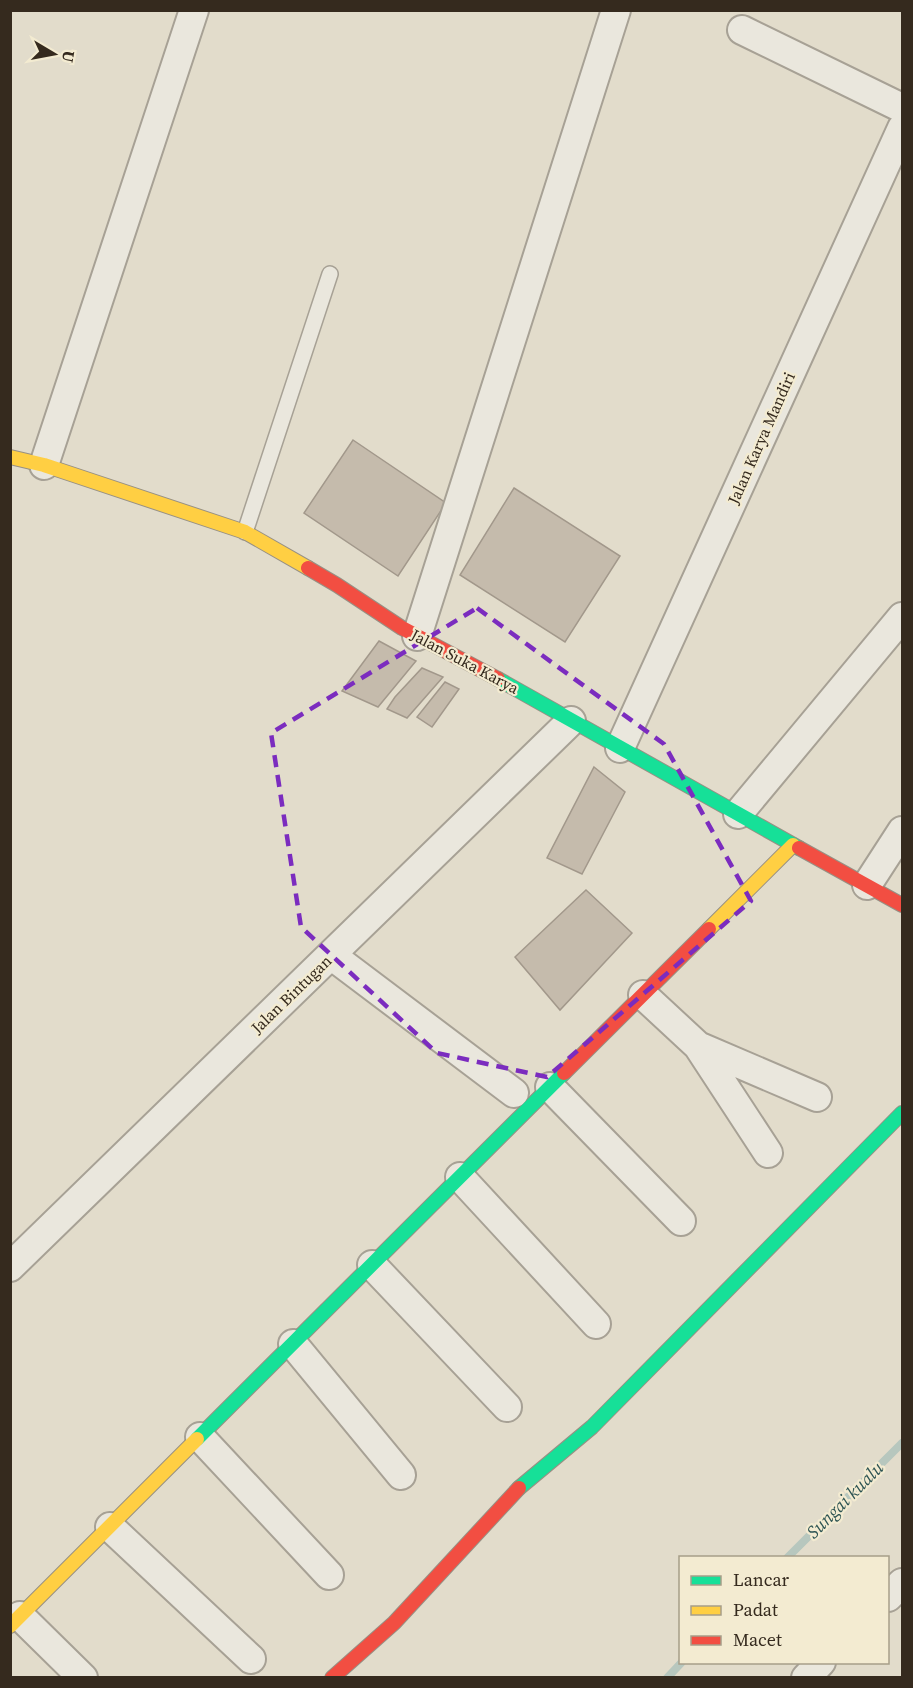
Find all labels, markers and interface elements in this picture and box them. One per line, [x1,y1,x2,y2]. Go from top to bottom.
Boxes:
north arrow [24,24,84,84]
text: U [57,49,81,65]
street label: Jalan Karya Mandiri [722,368,800,508]
street label: Jalan Suka Karya [406,623,524,699]
street label: Jalan Bintugan [245,950,336,1039]
water label: Sungai kualu [800,1455,889,1544]
legend [679,1556,889,1664]
text: Lancar [733,1567,790,1592]
text: Padat [733,1597,778,1622]
text: Macet [733,1627,782,1652]

